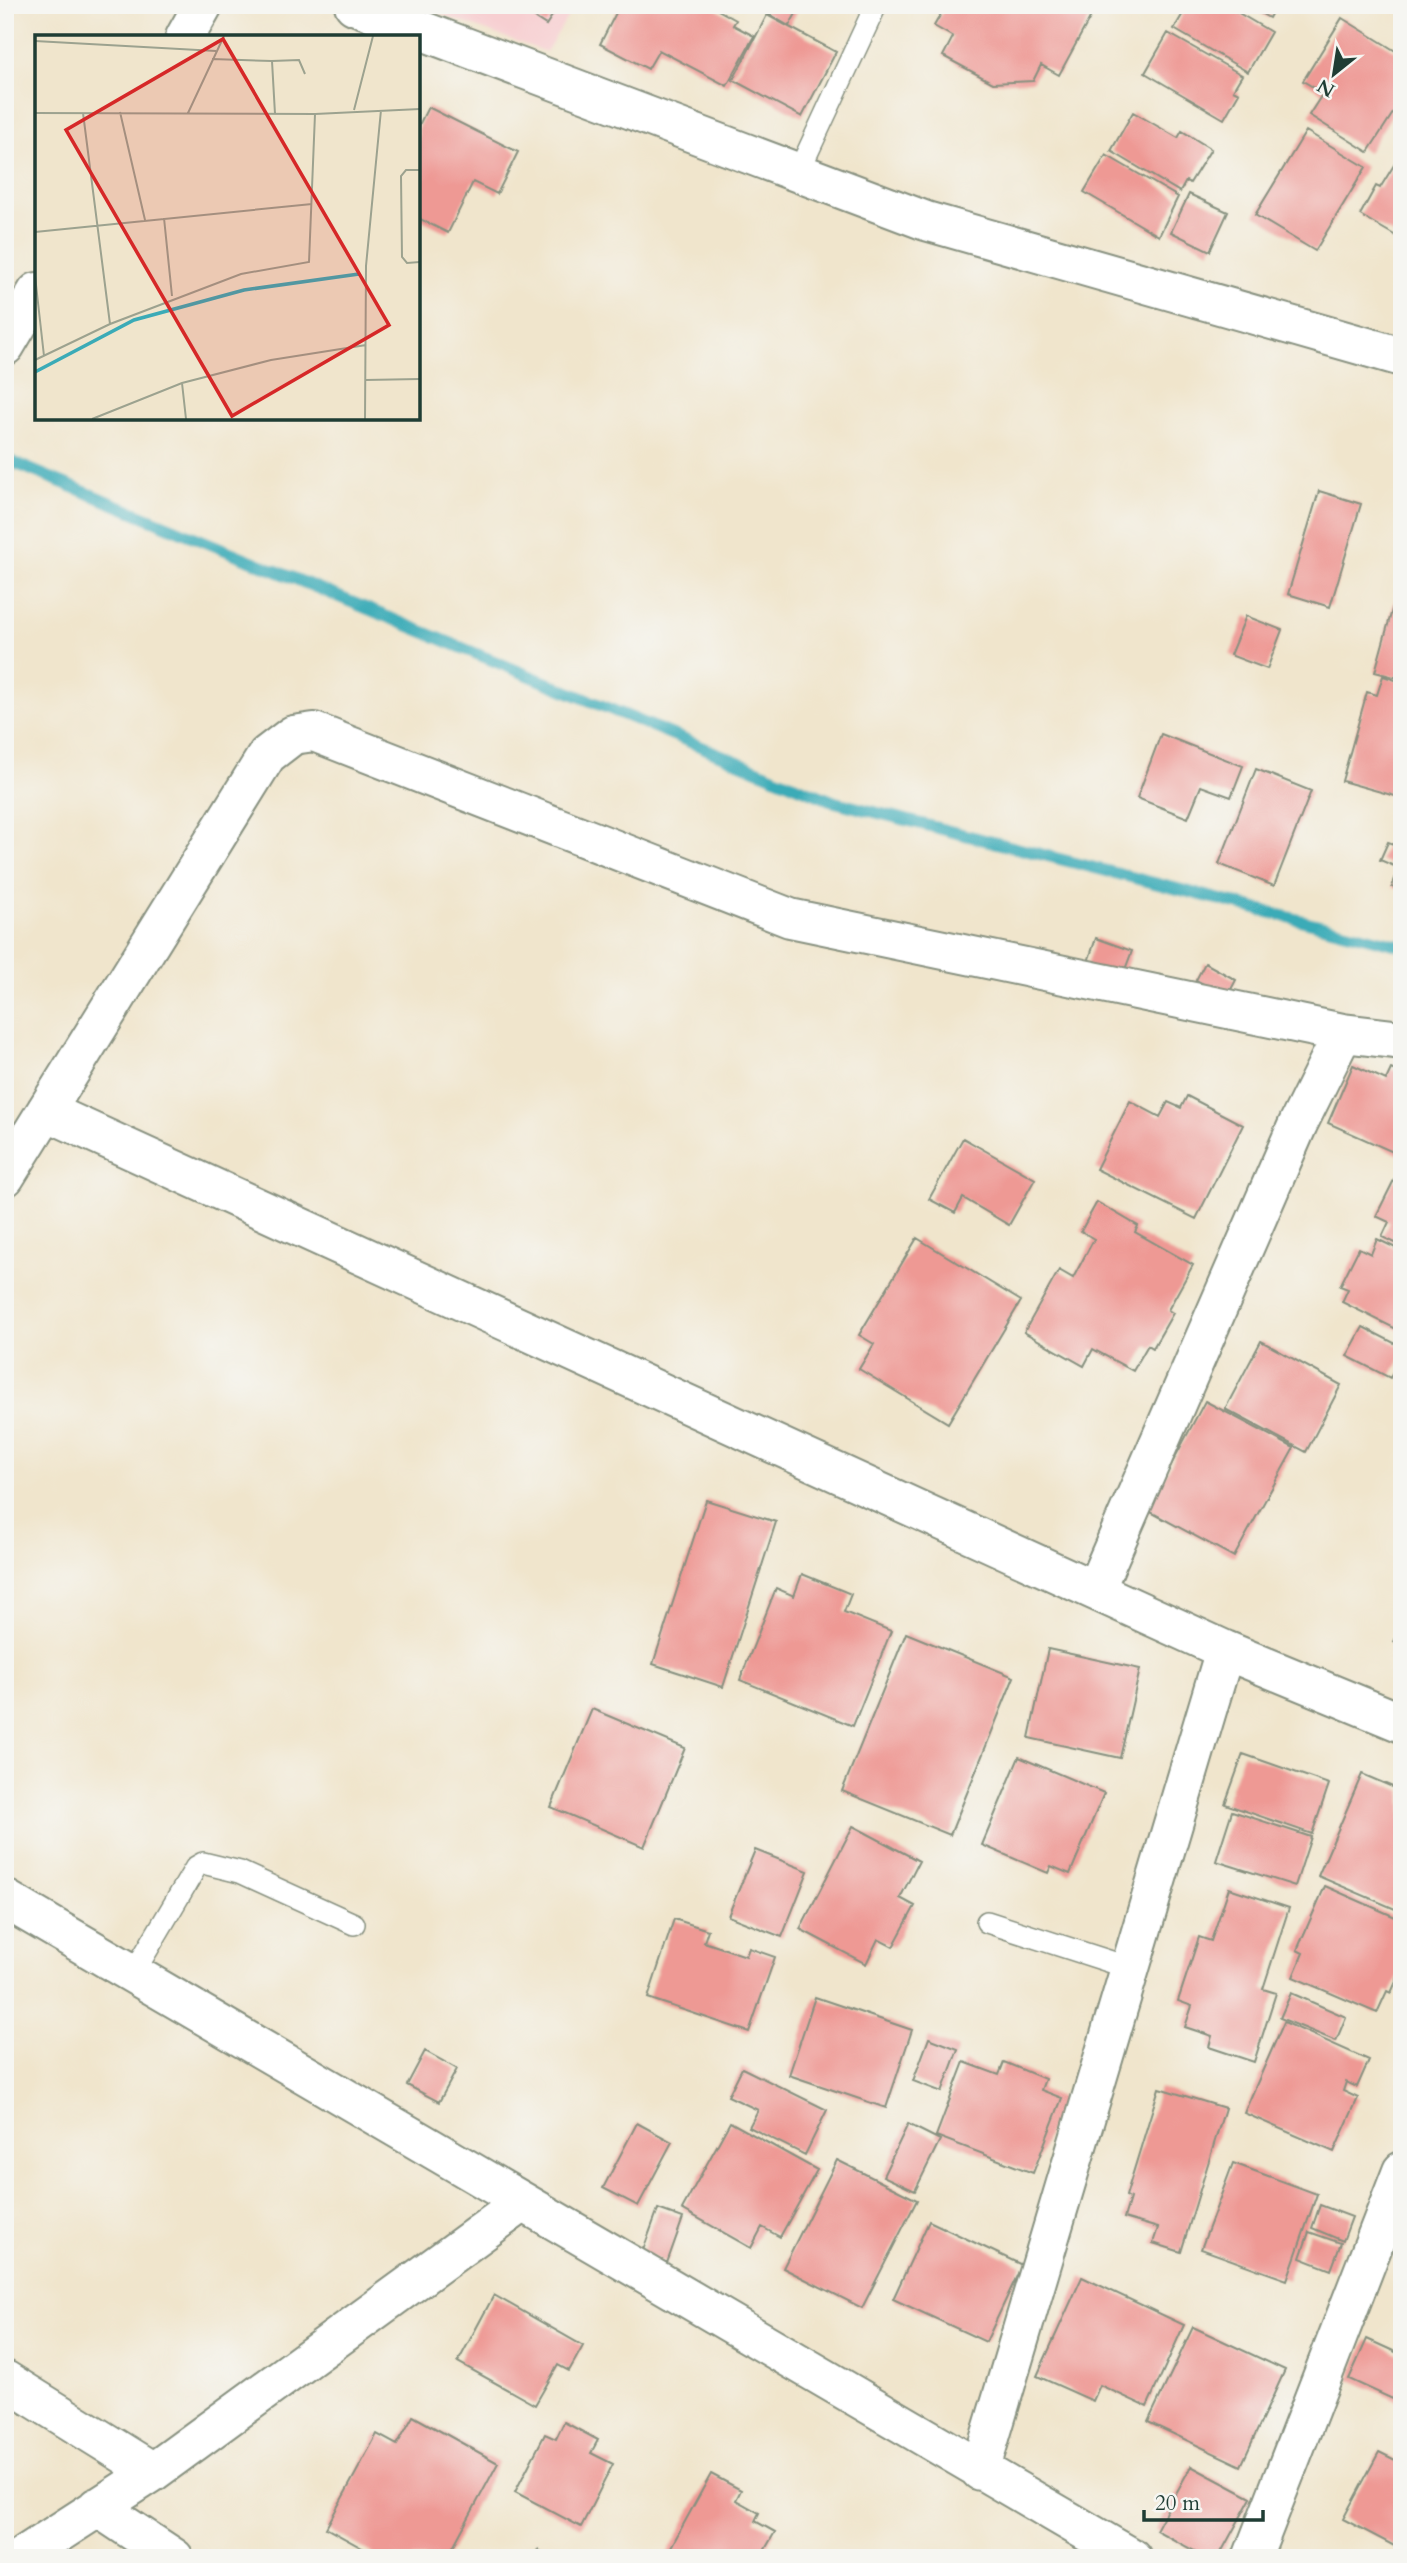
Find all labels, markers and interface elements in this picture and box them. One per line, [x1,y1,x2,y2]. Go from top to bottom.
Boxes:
inset map [35,35,420,420]
north arrow [1298,38,1368,108]
text: N [1312,72,1340,103]
scale bar [1144,2479,1264,2523]
text: 20 m [1155,2489,1200,2518]

